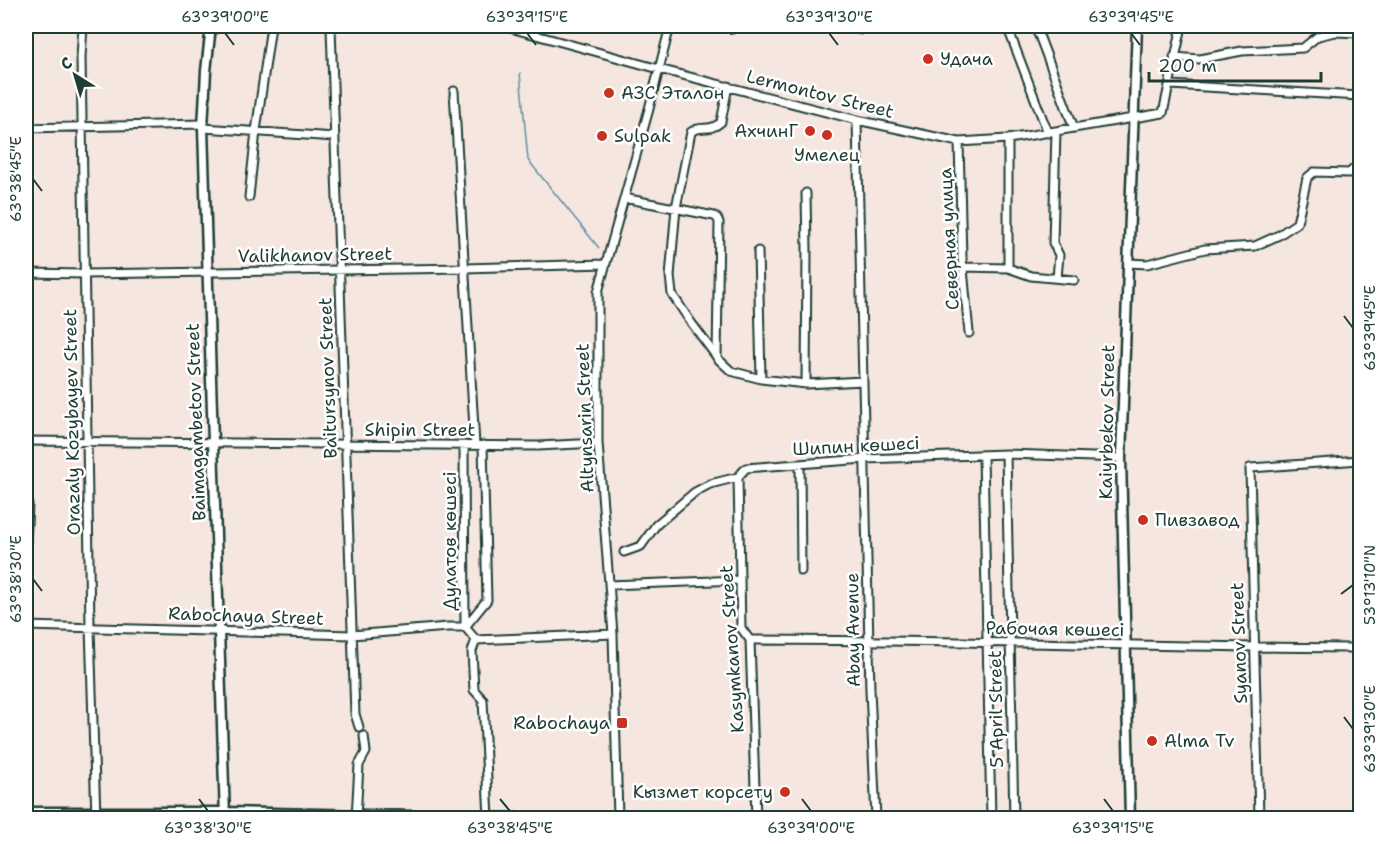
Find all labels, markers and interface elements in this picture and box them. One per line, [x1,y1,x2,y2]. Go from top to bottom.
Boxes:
text: 63°39'00"E [181,7,269,27]
text: 63°39'15"E [486,7,568,27]
text: 63°39'30"E [785,7,873,27]
text: 63°39'45"E [1088,7,1174,27]
north arrow [45,45,105,105]
scale bar [1149,45,1322,83]
place label: Удача [940,47,993,71]
text: С [56,52,77,75]
marker: Удача [921,52,935,66]
text: 200 m [1158,54,1217,78]
street label: Lermontov Street [744,64,896,124]
place label: АЗС Эталон [621,81,724,105]
marker: АЗС Эталон [602,86,616,100]
place label: АхчинГ [734,119,798,143]
place label: Sulpak [614,124,671,148]
marker: АхчинГ [803,124,817,138]
marker: Умелец [820,128,834,142]
marker: Sulpak [595,129,609,143]
text: 63°38'45"E [6,136,26,222]
place label: Умелец [794,143,860,167]
street label: Северная улица [933,167,965,311]
street label: Valikhanov Street [238,242,393,268]
text: 63°39'45"E [1360,285,1380,371]
street label: Baitursynov Street [313,297,343,459]
street label: Orazaly Kozybayev Street [58,308,86,535]
street label: Baimagambetov Street [181,323,211,521]
street label: Altynsarin Street [570,343,600,493]
street label: Kaiyrbekov Street [1094,344,1120,500]
street label: Shipin Street [365,418,476,442]
street label: Шипин көшесі [792,431,920,461]
street label: Дулатов көшесі [438,471,462,611]
place label: Пивзавод [1155,508,1240,532]
marker: Пивзавод [1136,513,1150,527]
text: 63°38'30"E [6,535,26,623]
text: 53°13'10"N [1360,545,1380,625]
street label: Kasymkanov Street [714,564,750,734]
street label: Abay Avenue [840,573,866,687]
street label: Syanov Street [1225,582,1253,704]
street label: Rabochaya Street [168,601,324,631]
street label: Рабочая көшесі [985,616,1125,642]
street label: 5 April Street [983,650,1009,768]
text: 63°39'30"E [1360,685,1380,773]
place label: Rabochaya [513,711,610,735]
marker: Rabochaya [615,716,629,730]
place label: Alma Tv [1164,729,1234,753]
marker: Alma Tv [1145,734,1159,748]
place label: Кызмет корсету [633,780,773,804]
marker: Кызмет корсету [778,785,792,799]
text: 63°38'30"E [164,818,252,838]
text: 63°38'45"E [467,818,553,838]
text: 63°39'00"E [767,818,855,838]
text: 63°39'15"E [1072,818,1154,838]

